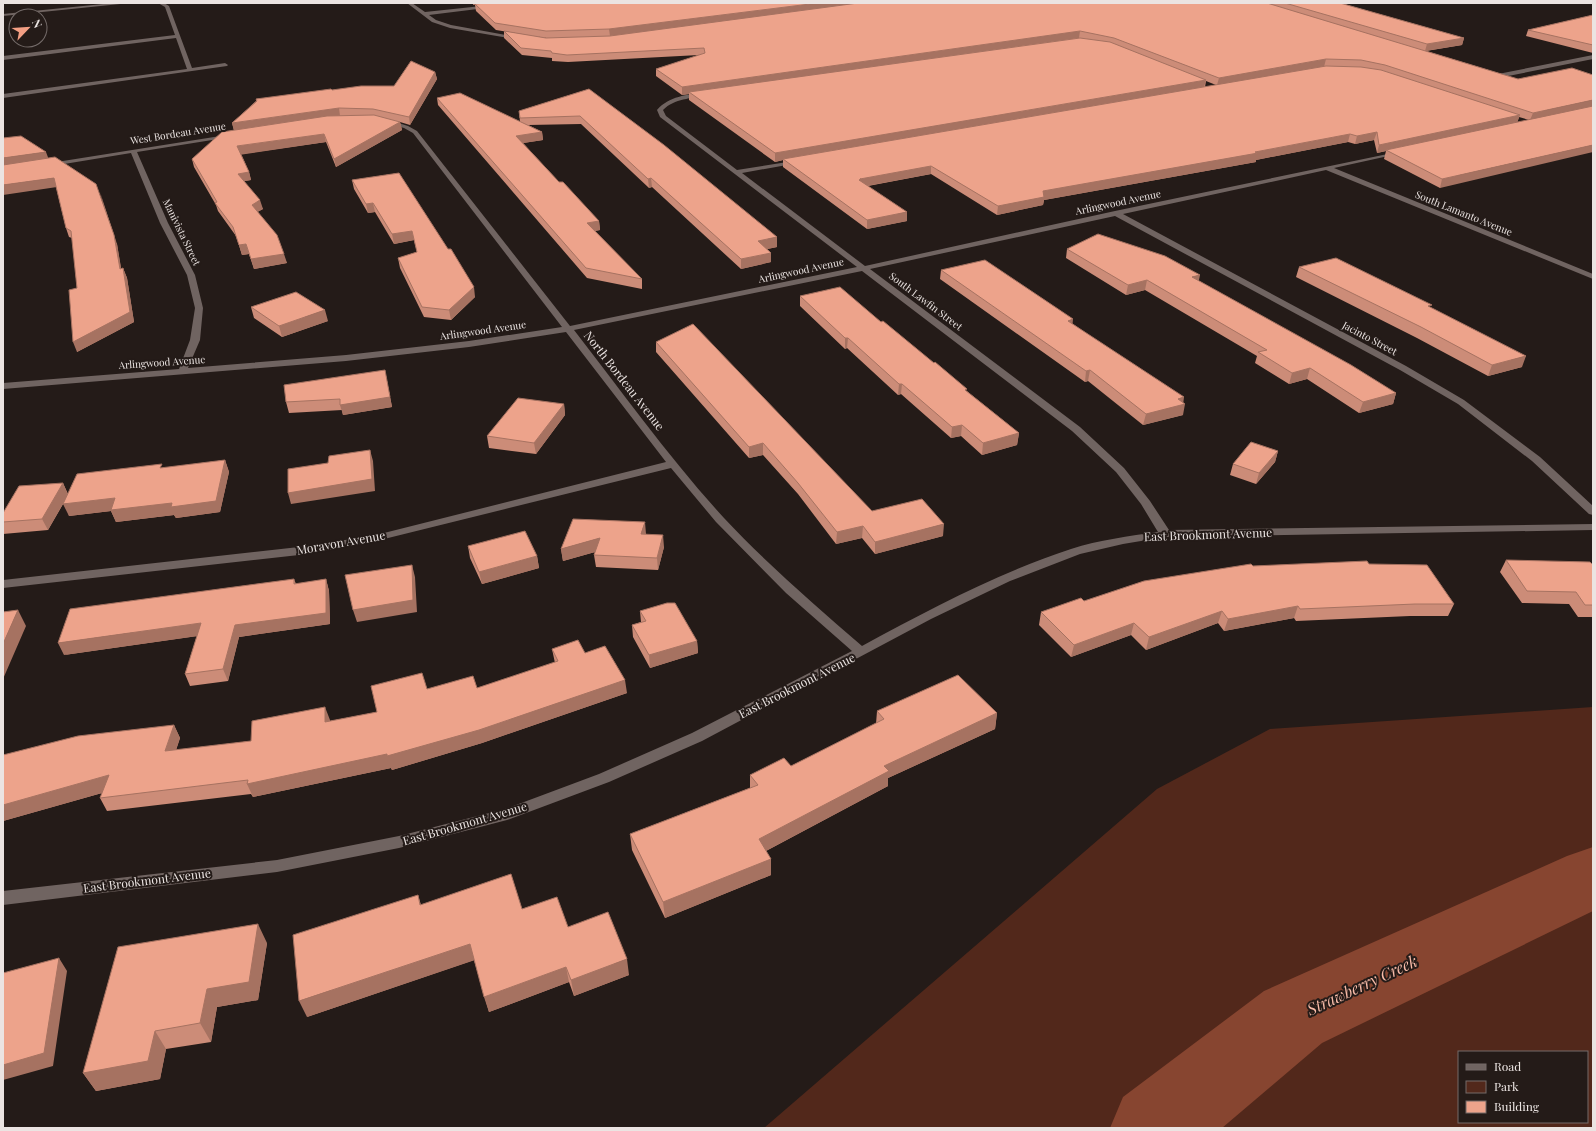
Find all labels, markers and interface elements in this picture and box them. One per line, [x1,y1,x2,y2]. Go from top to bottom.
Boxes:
north arrow [8,8,48,48]
text: N [29,17,46,30]
street label: West Bordeau Avenue [128,119,227,148]
street label: Arlingwood Avenue [1073,186,1162,218]
street label: South Lamanto Avenue [1413,187,1515,239]
street label: Manivista Street [160,196,204,268]
street label: Arlingwood Avenue [756,254,845,286]
street label: South Lawfin Street [886,269,966,334]
street label: Arlingwood Avenue [438,317,527,343]
street label: Jacinto Street [1339,317,1400,359]
street label: North Bordeau Avenue [581,327,669,433]
street label: Arlingwood Avenue [117,352,206,372]
street label: East Brookmont Avenue [1143,524,1272,544]
street label: Moravon Avenue [295,526,386,558]
street label: East Brookmont Avenue [736,649,857,721]
street label: East Brookmont Avenue [401,798,529,848]
street label: East Brookmont Avenue [82,864,212,896]
water label: Strawberry Creek [1302,950,1420,1020]
legend [1458,1051,1588,1123]
text: Road [1494,1058,1521,1074]
text: Park [1494,1078,1519,1094]
text: Building [1494,1098,1540,1114]

